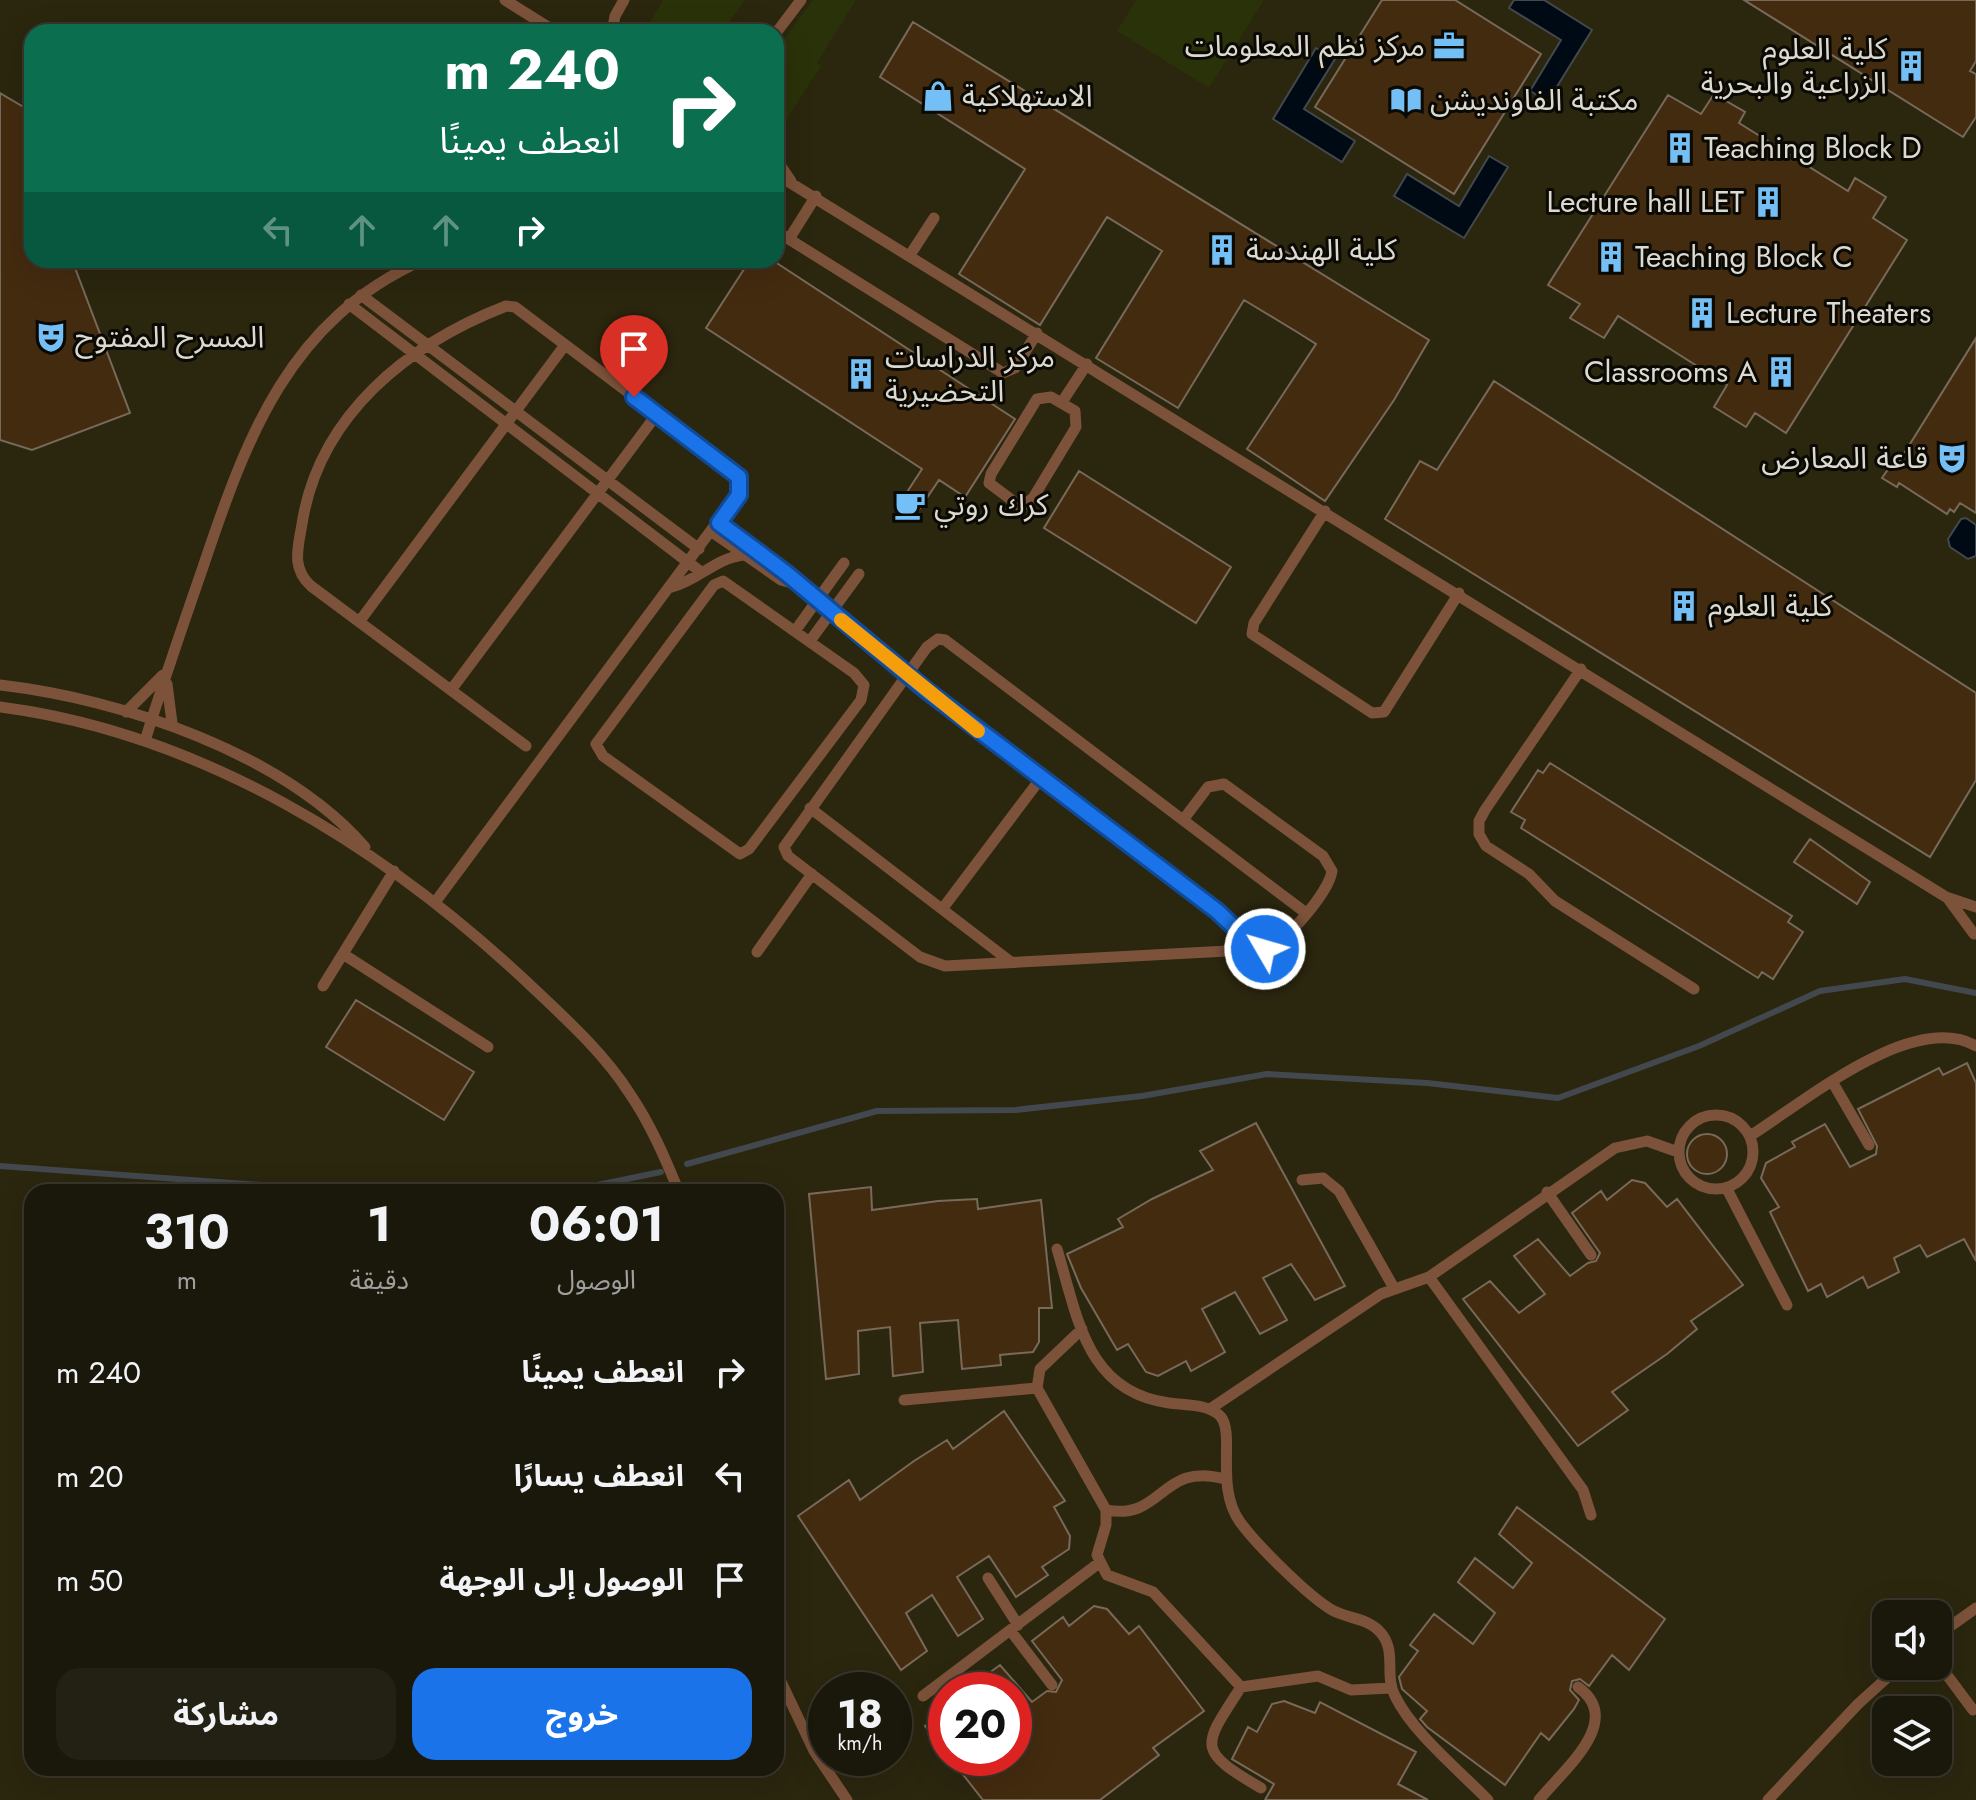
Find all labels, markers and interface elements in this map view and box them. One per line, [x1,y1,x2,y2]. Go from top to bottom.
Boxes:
place label: مركز نظم المعلومات [1185,24,1425,69]
place label: كلية العلوم الزراعية والبحرية [1701,27,1888,104]
text: 240 m [444,29,620,110]
office icon: مركز نظم المعلومات [1432,29,1466,63]
building icon: كلية العلوم الزراعية والبحرية [1894,49,1928,83]
icon: right [648,56,752,160]
place label: الاستهلاكية [962,74,1093,117]
place label: مكتبة الفاونديشن [1430,78,1638,121]
shop icon: الاستهلاكية [921,79,955,113]
library icon: مكتبة الفاونديشن [1389,83,1423,117]
text: انعطف يمينًا [439,114,620,166]
place label: Teaching Block D [1704,126,1922,169]
building icon: Teaching Block D [1663,131,1697,165]
place label: Lecture hall LET [1547,180,1744,223]
building icon: Lecture hall LET [1751,185,1785,219]
icon: left [256,208,300,252]
icon: ahead [340,208,384,252]
icon: ahead [424,208,468,252]
icon: right [508,208,552,252]
place label: كلية الهندسة [1246,228,1397,271]
building icon: كلية الهندسة [1205,233,1239,267]
place label: Teaching Block C [1635,235,1853,278]
building icon: Teaching Block C [1594,240,1628,274]
place label: Lecture Theaters [1726,291,1931,334]
building icon: Lecture Theaters [1685,296,1719,330]
place label: المسرح المفتوح [75,315,264,359]
pin [600,315,668,397]
theatre icon: المسرح المفتوح [34,320,68,354]
icon: arrive [612,327,656,371]
place label: مركز الدراسات التحضيرية [885,335,1055,412]
place label: Classrooms A [1584,350,1757,393]
building icon: Classrooms A [1764,355,1798,389]
building icon: مركز الدراسات التحضيرية [844,357,878,391]
place label: قاعة المعارض [1761,436,1928,479]
theatre icon: قاعة المعارض [1935,441,1969,475]
place label: كرك روتي [934,483,1049,528]
cafe icon: كرك روتي [893,488,927,522]
place label: كلية العلوم [1708,584,1833,628]
building icon: كلية العلوم [1667,589,1701,623]
position arrow [1223,907,1307,991]
text: 1 [367,1190,391,1259]
text: 06:01 [529,1190,664,1259]
text: 310 [144,1198,230,1267]
text: m [177,1261,197,1299]
text: دقيقة [350,1261,409,1299]
text: الوصول [557,1261,636,1299]
text: انعطف يمينًا [522,1350,684,1393]
icon: right [708,1350,752,1394]
text: 240 m [56,1351,141,1394]
text: انعطف يسارًا [514,1454,684,1497]
icon: left [708,1454,752,1498]
text: 20 m [56,1455,123,1498]
text: الوصول إلى الوجهة [439,1558,684,1601]
icon: arrive [708,1558,752,1602]
text: 50 m [56,1559,123,1602]
map controls [1872,1600,1952,1776]
button: sound [1872,1600,1952,1680]
button: مشاركة [56,1668,396,1760]
button: خروج [412,1668,752,1760]
speed limit sign: 20 [928,1672,1032,1776]
text: 18 [837,1685,883,1743]
button: layers [1872,1696,1952,1776]
text: km/h [837,1729,883,1758]

